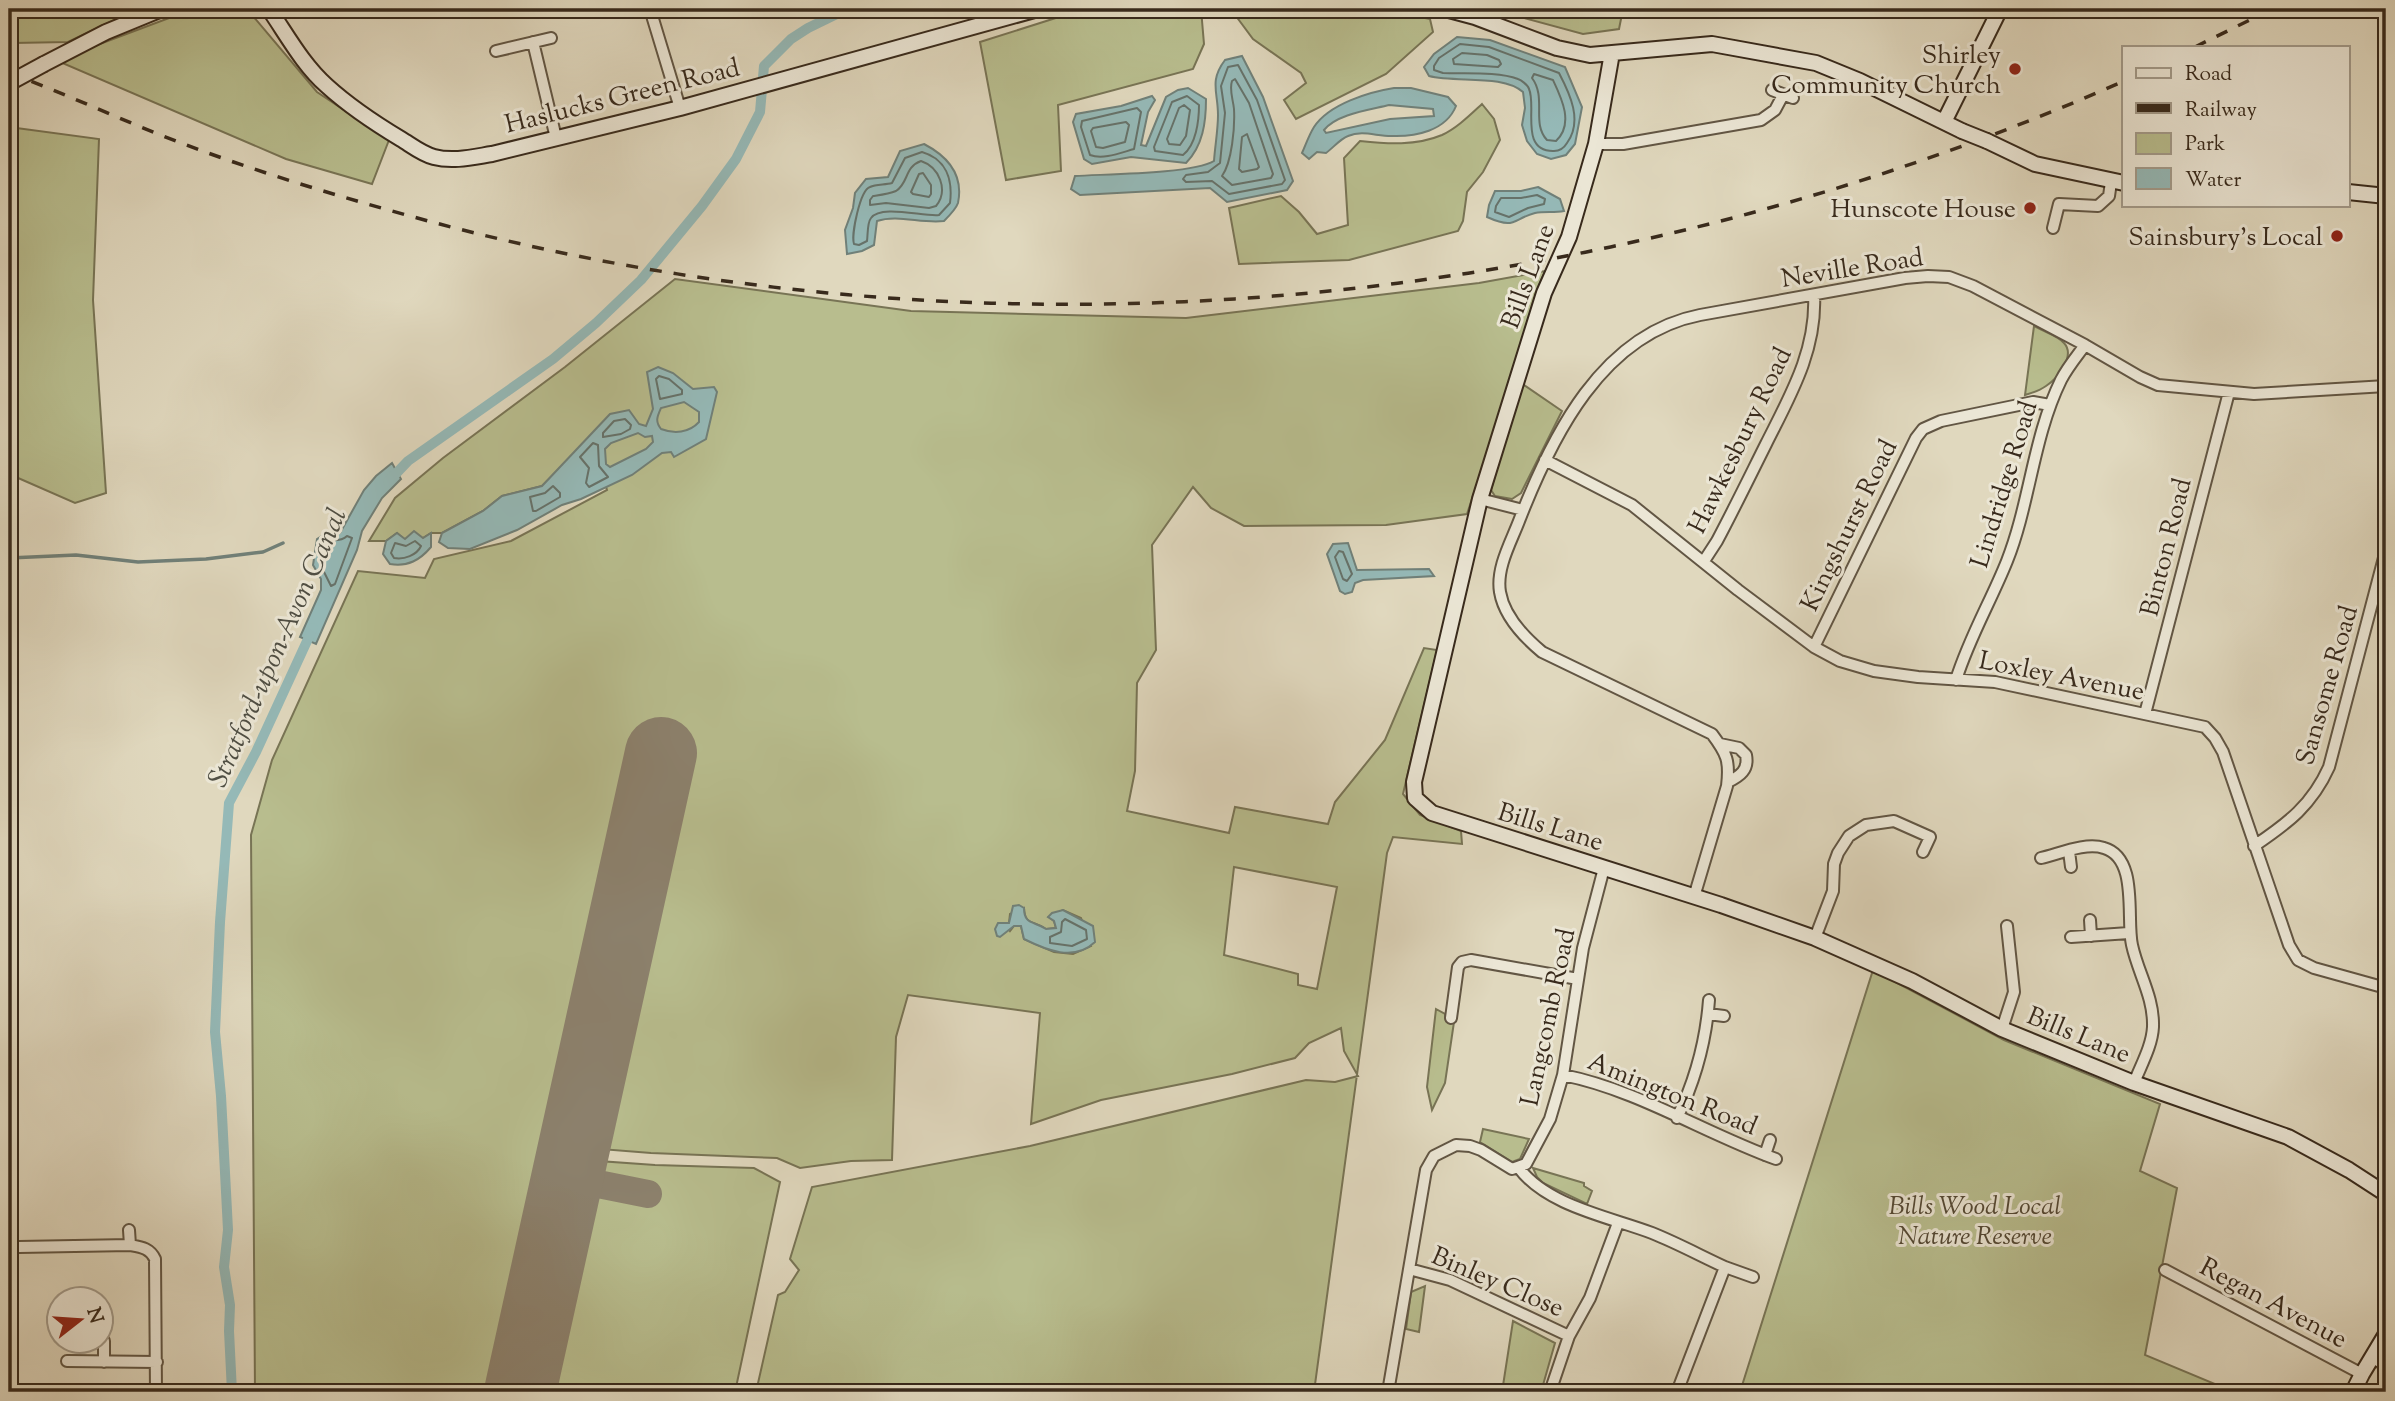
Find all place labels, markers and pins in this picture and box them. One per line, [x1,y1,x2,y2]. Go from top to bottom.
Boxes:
place label: Shirley Community Church [1771,38,2001,105]
marker: Shirley Community Church [2007,61,2023,77]
place label: Hunscote House [1830,192,2016,229]
marker: Hunscote House [2022,200,2038,216]
place label: Sainsbury's Local [2128,220,2323,257]
marker: Sainsbury's Local [2329,228,2345,244]

